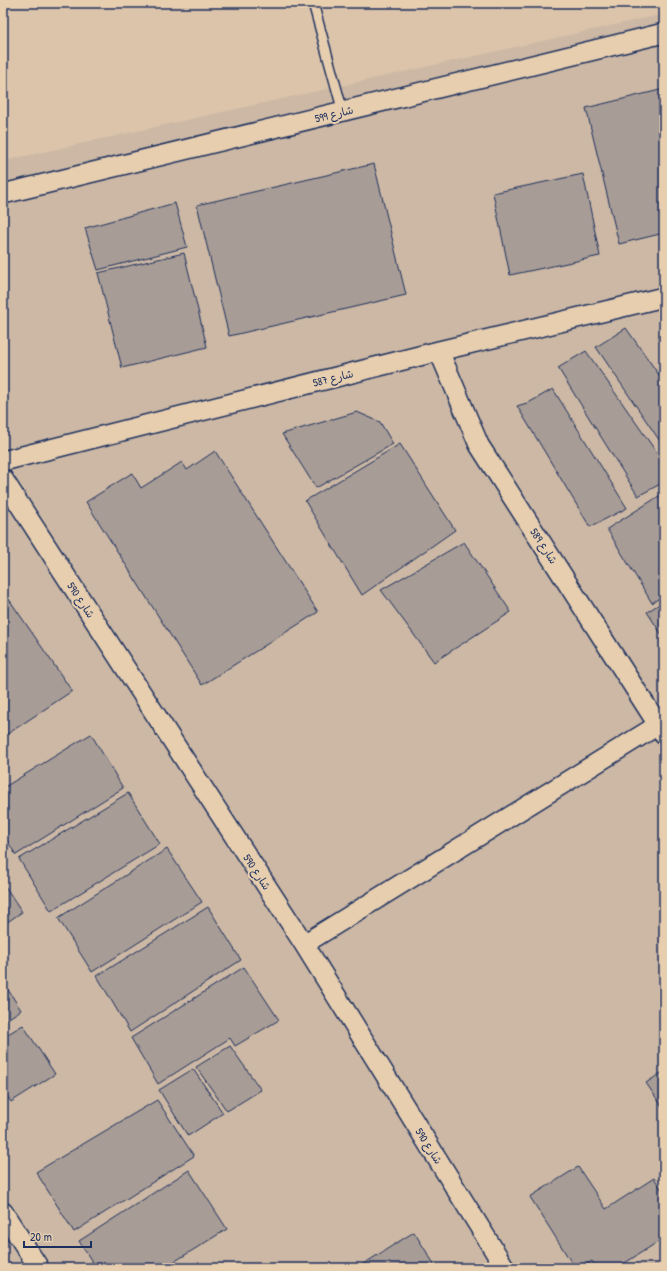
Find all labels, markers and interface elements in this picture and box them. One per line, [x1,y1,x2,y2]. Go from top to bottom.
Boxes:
street label: شارع 599 [313,102,355,127]
street label: شارع 587 [311,366,355,392]
street label: شارع 589 [526,525,561,568]
street label: شارع 590 [63,579,98,622]
street label: شارع 590 [239,851,274,894]
street label: شارع 590 [411,1125,446,1168]
scale bar [24,1223,91,1249]
text: 20 m [30,1228,52,1245]

